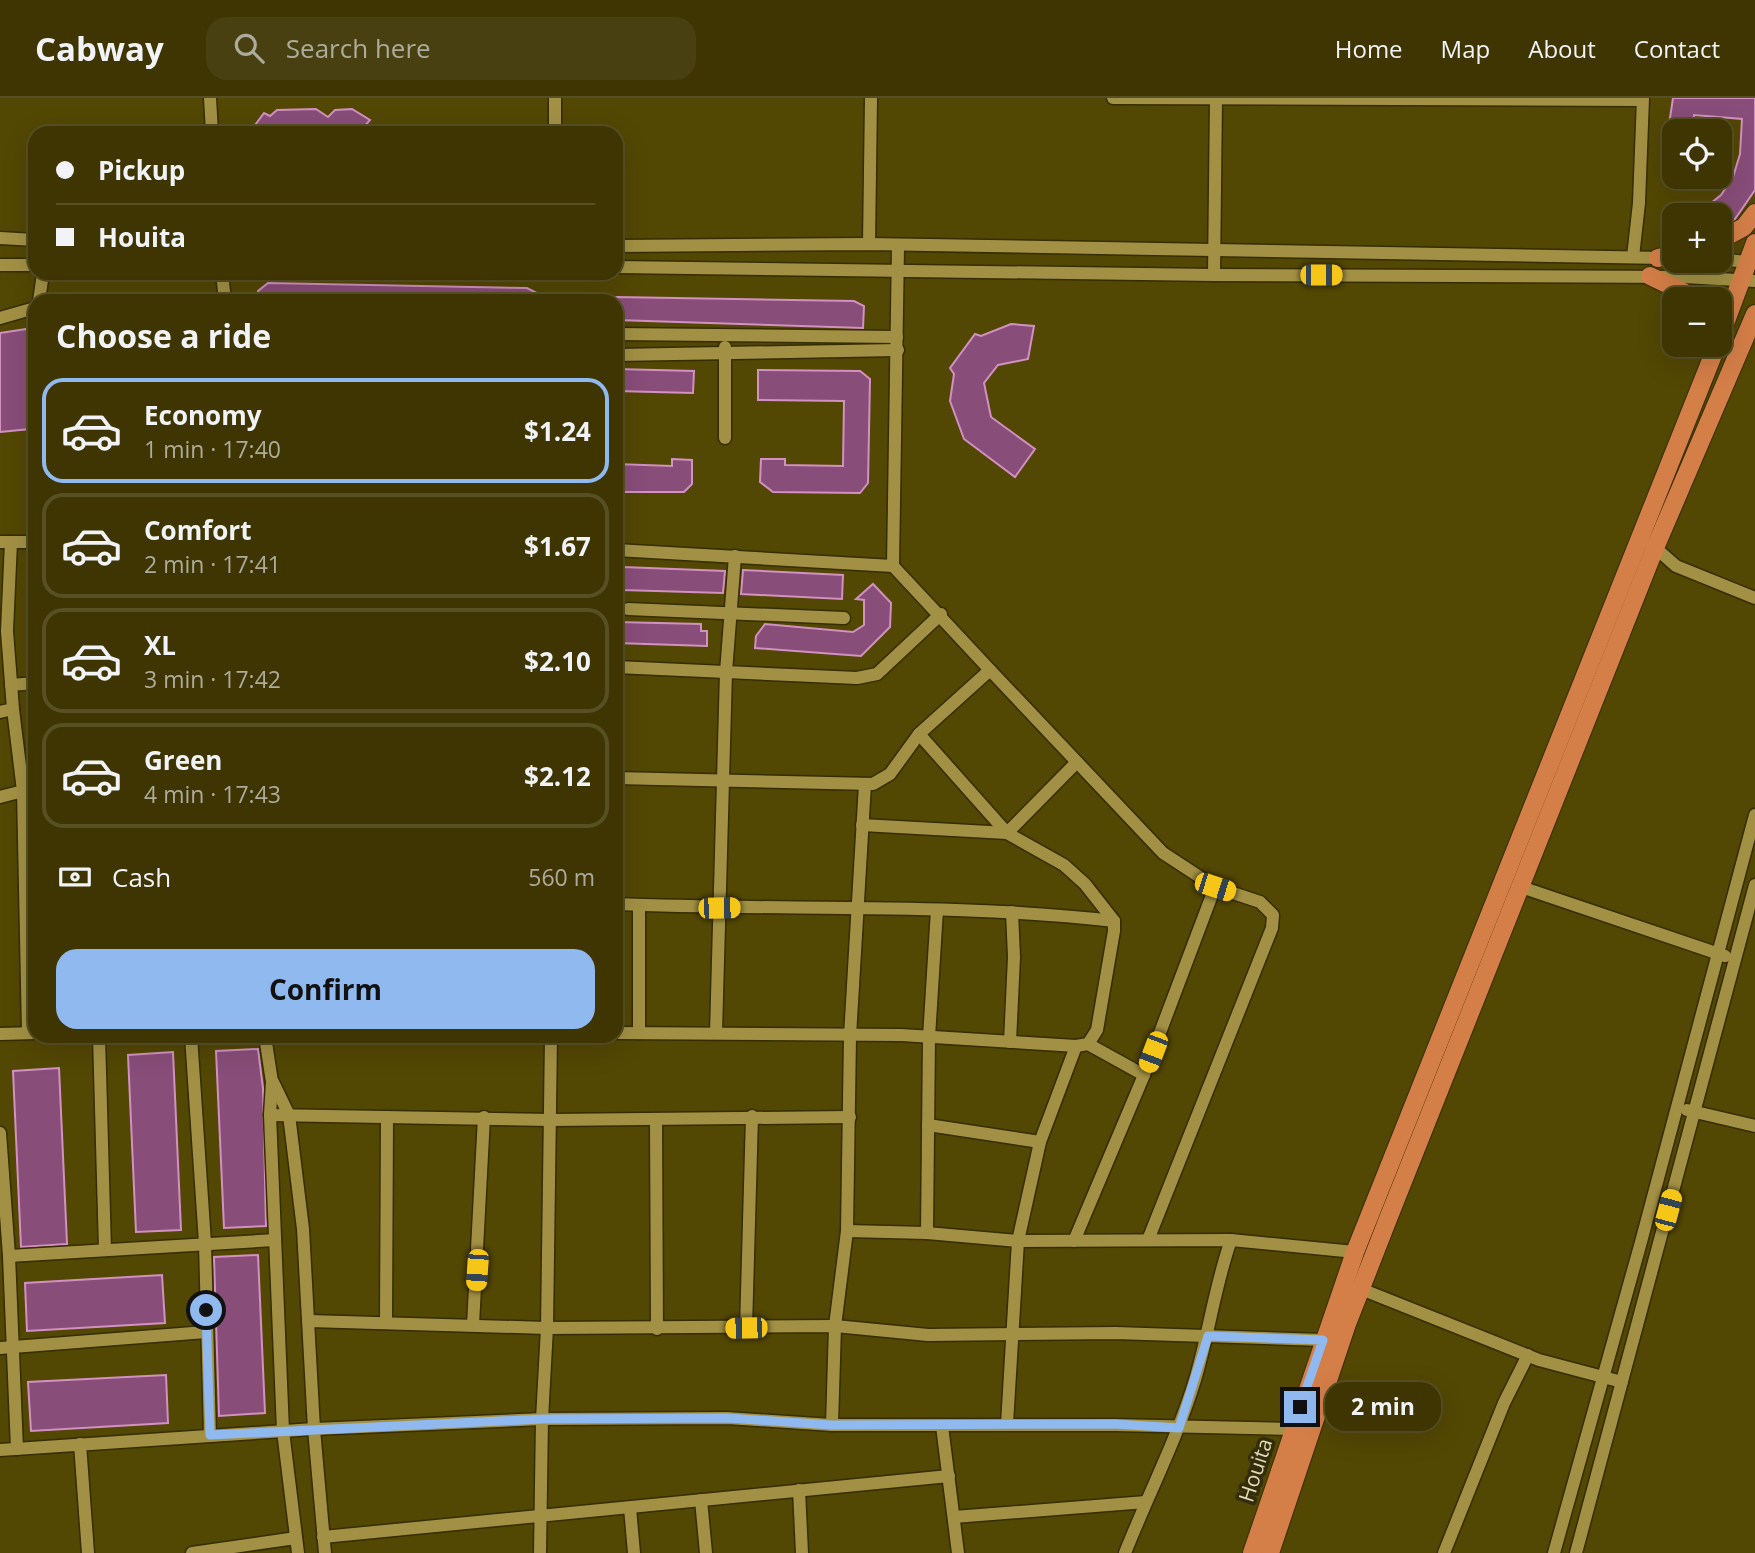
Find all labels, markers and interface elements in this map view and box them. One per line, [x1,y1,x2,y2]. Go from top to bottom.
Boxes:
search box [206,17,696,80]
text: Cabway [35,26,164,71]
icon: search [230,29,268,67]
text: Search here [286,30,431,66]
text: Home [1335,32,1403,65]
text: Map [1441,32,1490,65]
text: About [1528,32,1596,65]
text: Contact [1634,32,1720,65]
map controls [1662,119,1732,357]
button: locate [1662,119,1732,189]
text: Pickup [98,152,185,188]
button: + [1662,203,1732,273]
text: Houita [98,219,186,255]
car [1301,265,1343,286]
button: − [1662,287,1732,357]
text: Choose a ride [56,314,271,357]
text: Economy [144,397,262,433]
icon: car [60,399,123,462]
text: $1.24 [524,413,591,449]
text: 1 min · 17:40 [144,433,281,465]
text: Comfort [144,512,251,548]
icon: car [60,514,123,577]
text: $1.67 [524,528,591,564]
text: 2 min · 17:41 [144,548,281,580]
text: XL [144,627,176,663]
icon: car [60,629,123,692]
text: $2.10 [524,643,591,679]
text: 3 min · 17:42 [144,663,281,695]
text: Green [144,742,222,778]
icon: car [60,744,123,807]
text: $2.12 [524,758,591,794]
text: 4 min · 17:43 [144,778,281,810]
icon: cash [56,858,94,896]
text: Cash [112,859,171,895]
text: 560 m [528,861,595,893]
car [1192,871,1239,903]
car [698,897,741,919]
button: Confirm [56,949,595,1029]
car [1136,1029,1171,1075]
car [1653,1187,1684,1233]
car [466,1248,489,1292]
route start [190,1294,222,1326]
car [725,1317,768,1339]
callout: 2 min [1324,1382,1440,1432]
text: 2 min [1351,1390,1415,1422]
route end [1284,1391,1316,1423]
street label: Houita [1232,1435,1278,1505]

